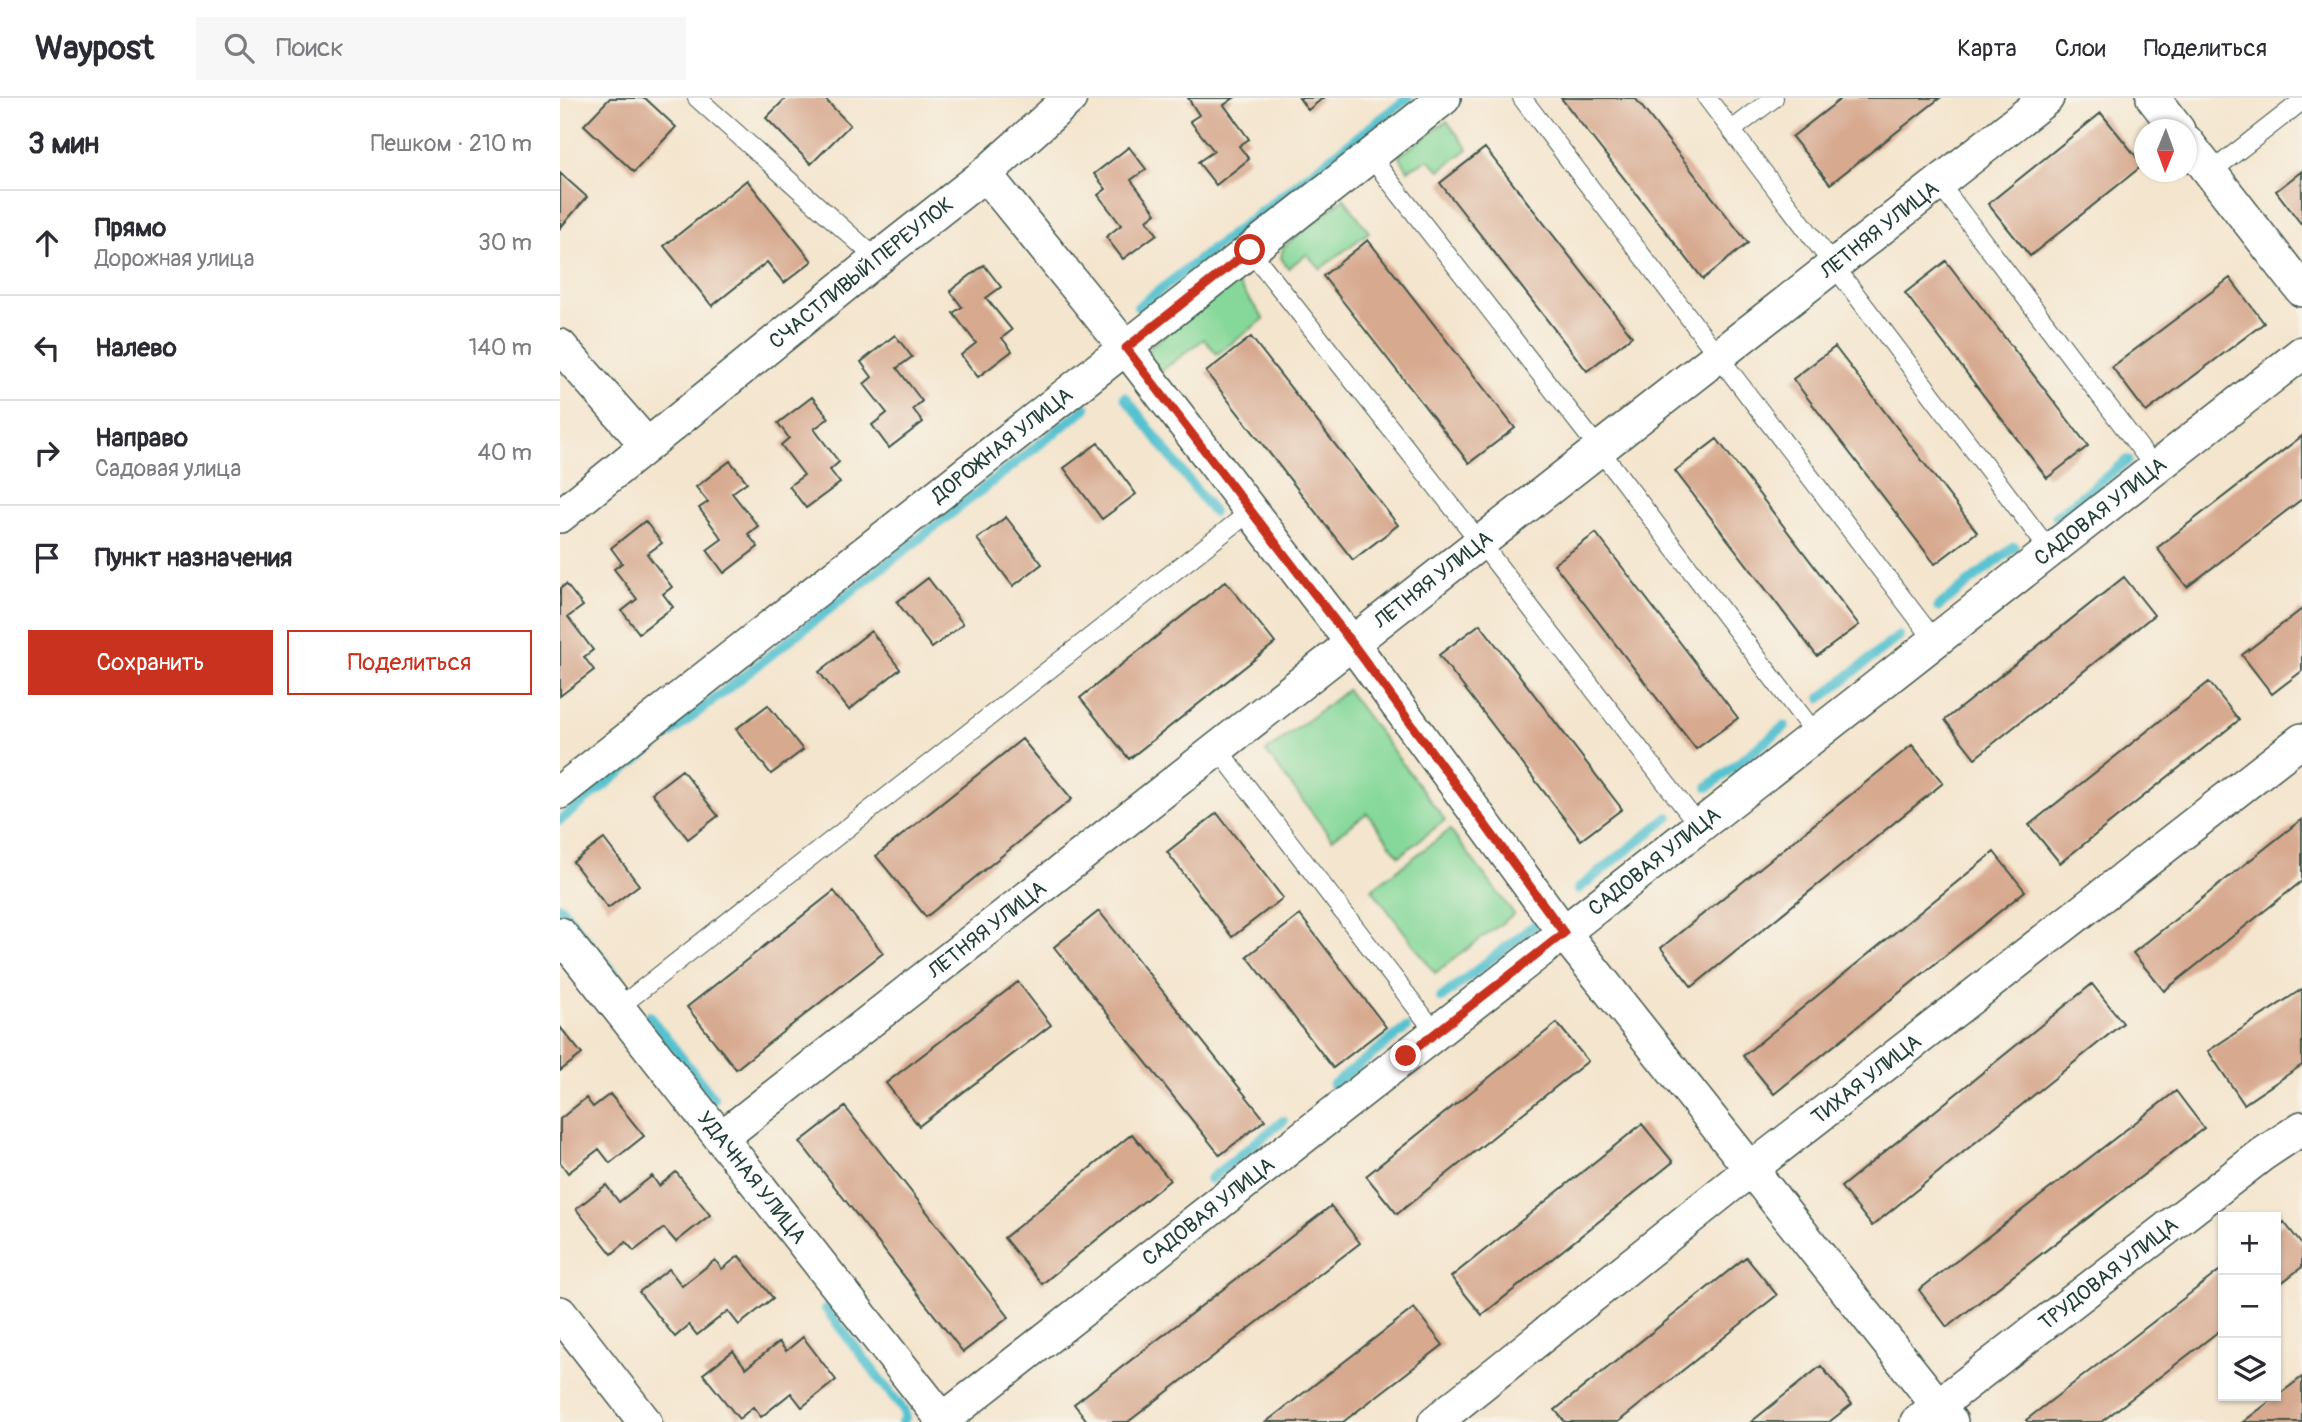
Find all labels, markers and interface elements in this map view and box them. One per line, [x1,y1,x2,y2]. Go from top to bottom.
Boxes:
search box [196,17,686,80]
text: Waypost [35,28,154,69]
icon: search [220,29,258,67]
text: Поиск [276,32,344,64]
text: Карта [1957,34,2017,63]
text: Слои [2055,34,2106,63]
text: Поделиться [2144,34,2267,63]
north arrow [2134,119,2197,182]
text: 3 мин [28,125,99,162]
text: Пешком · 210 m [371,129,532,158]
street label: ЛЕТНЯЯ УЛИЦА [1814,175,1944,285]
street label: СЧАСТЛИВЫЙ ПЕРЕУЛОК [763,191,959,355]
text: Прямо [95,212,166,244]
icon: ahead [28,224,66,262]
text: 30 m [478,228,532,257]
route start [1234,234,1265,265]
text: Дорожная улица [95,244,254,273]
icon: left [28,329,66,367]
text: Налево [95,332,177,364]
text: 140 m [469,333,532,362]
street label: ДОРОЖНАЯ УЛИЦА [925,381,1078,509]
text: Направо [95,422,188,454]
icon: right [28,434,66,472]
text: 40 m [478,438,532,467]
street label: САДОВАЯ УЛИЦА [2029,451,2172,572]
text: Садовая улица [95,454,241,483]
street label: ЛЕТНЯЯ УЛИЦА [1367,524,1498,635]
icon: arrive [28,539,66,577]
text: Пункт назначения [95,542,292,574]
button: Сохранить [28,630,273,695]
button: Поделиться [287,630,532,695]
street label: САДОВАЯ УЛИЦА [1583,801,1726,922]
street label: ЛЕТНЯЯ УЛИЦА [921,874,1052,985]
street label: ТИХАЯ УЛИЦА [1806,1028,1927,1130]
route end [1390,1040,1421,1071]
street label: УДАЧНАЯ УЛИЦА [691,1106,812,1249]
street label: САДОВАЯ УЛИЦА [1136,1151,1280,1272]
street label: ТРУДОВАЯ УЛИЦА [2033,1211,2184,1336]
map controls [2218,1212,2281,1401]
button: + [2218,1212,2281,1275]
button: − [2218,1275,2281,1338]
button: layers [2218,1338,2281,1401]

